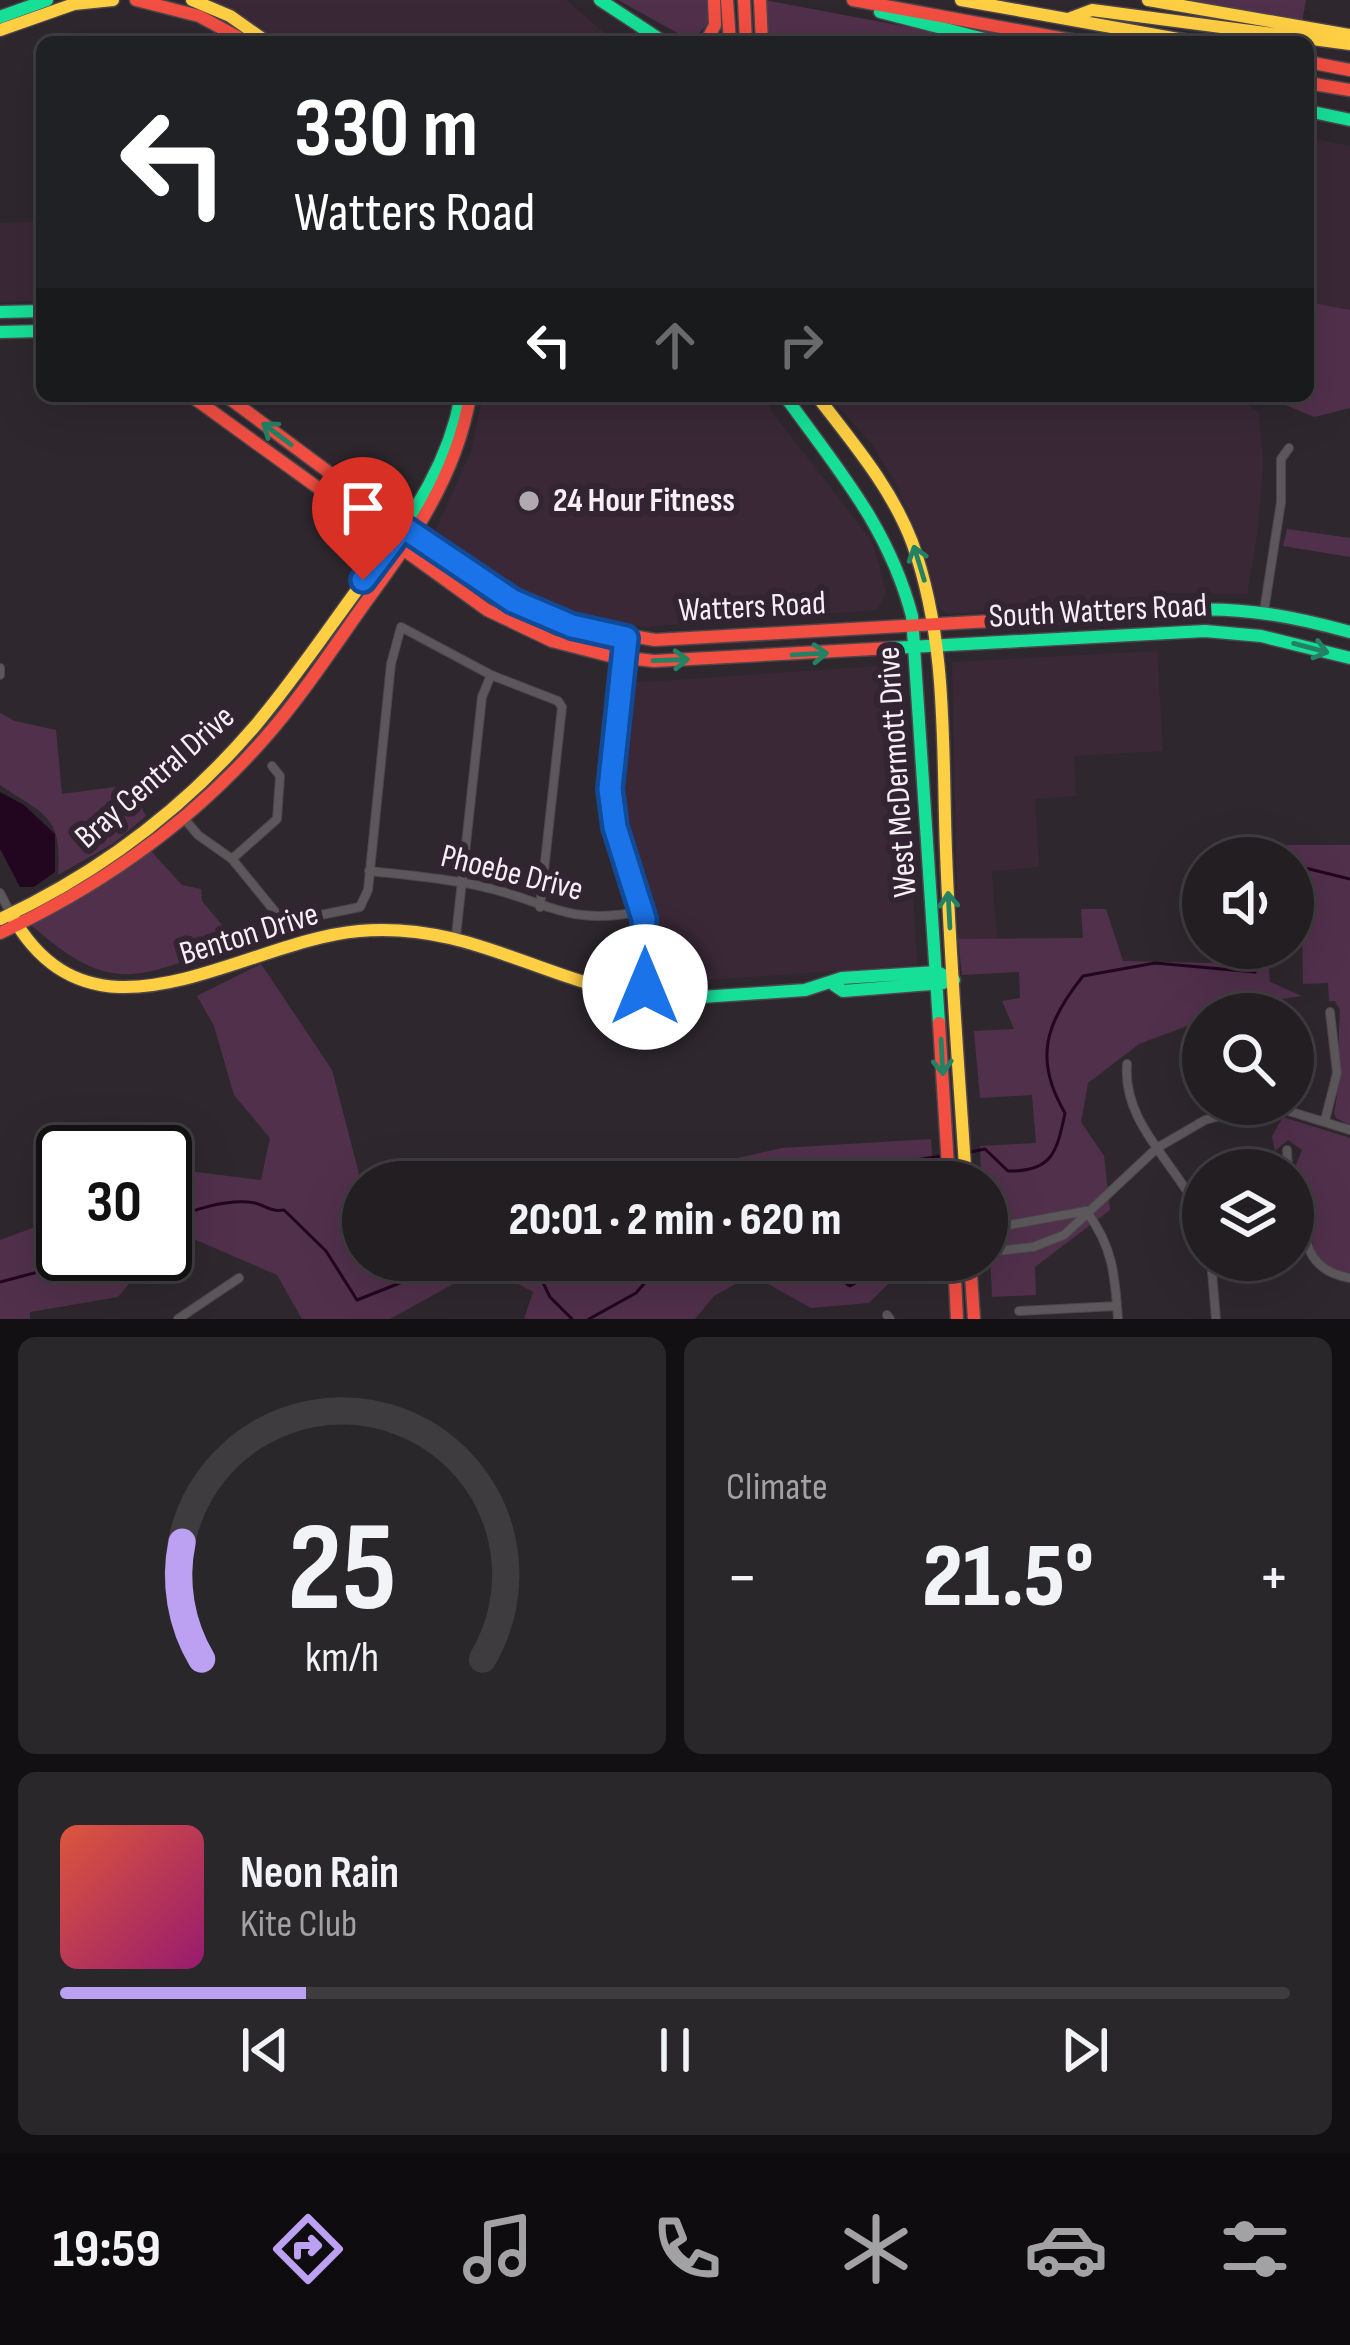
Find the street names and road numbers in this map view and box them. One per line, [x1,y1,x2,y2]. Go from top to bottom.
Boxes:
street label: Watters Road [677,583,827,631]
street label: South Watters Road [988,585,1208,637]
street label: West McDermott Drive [868,645,926,899]
street label: Bray Central Drive [67,697,243,857]
street label: Phoebe Drive [437,836,587,910]
street label: Benton Drive [175,894,323,974]

